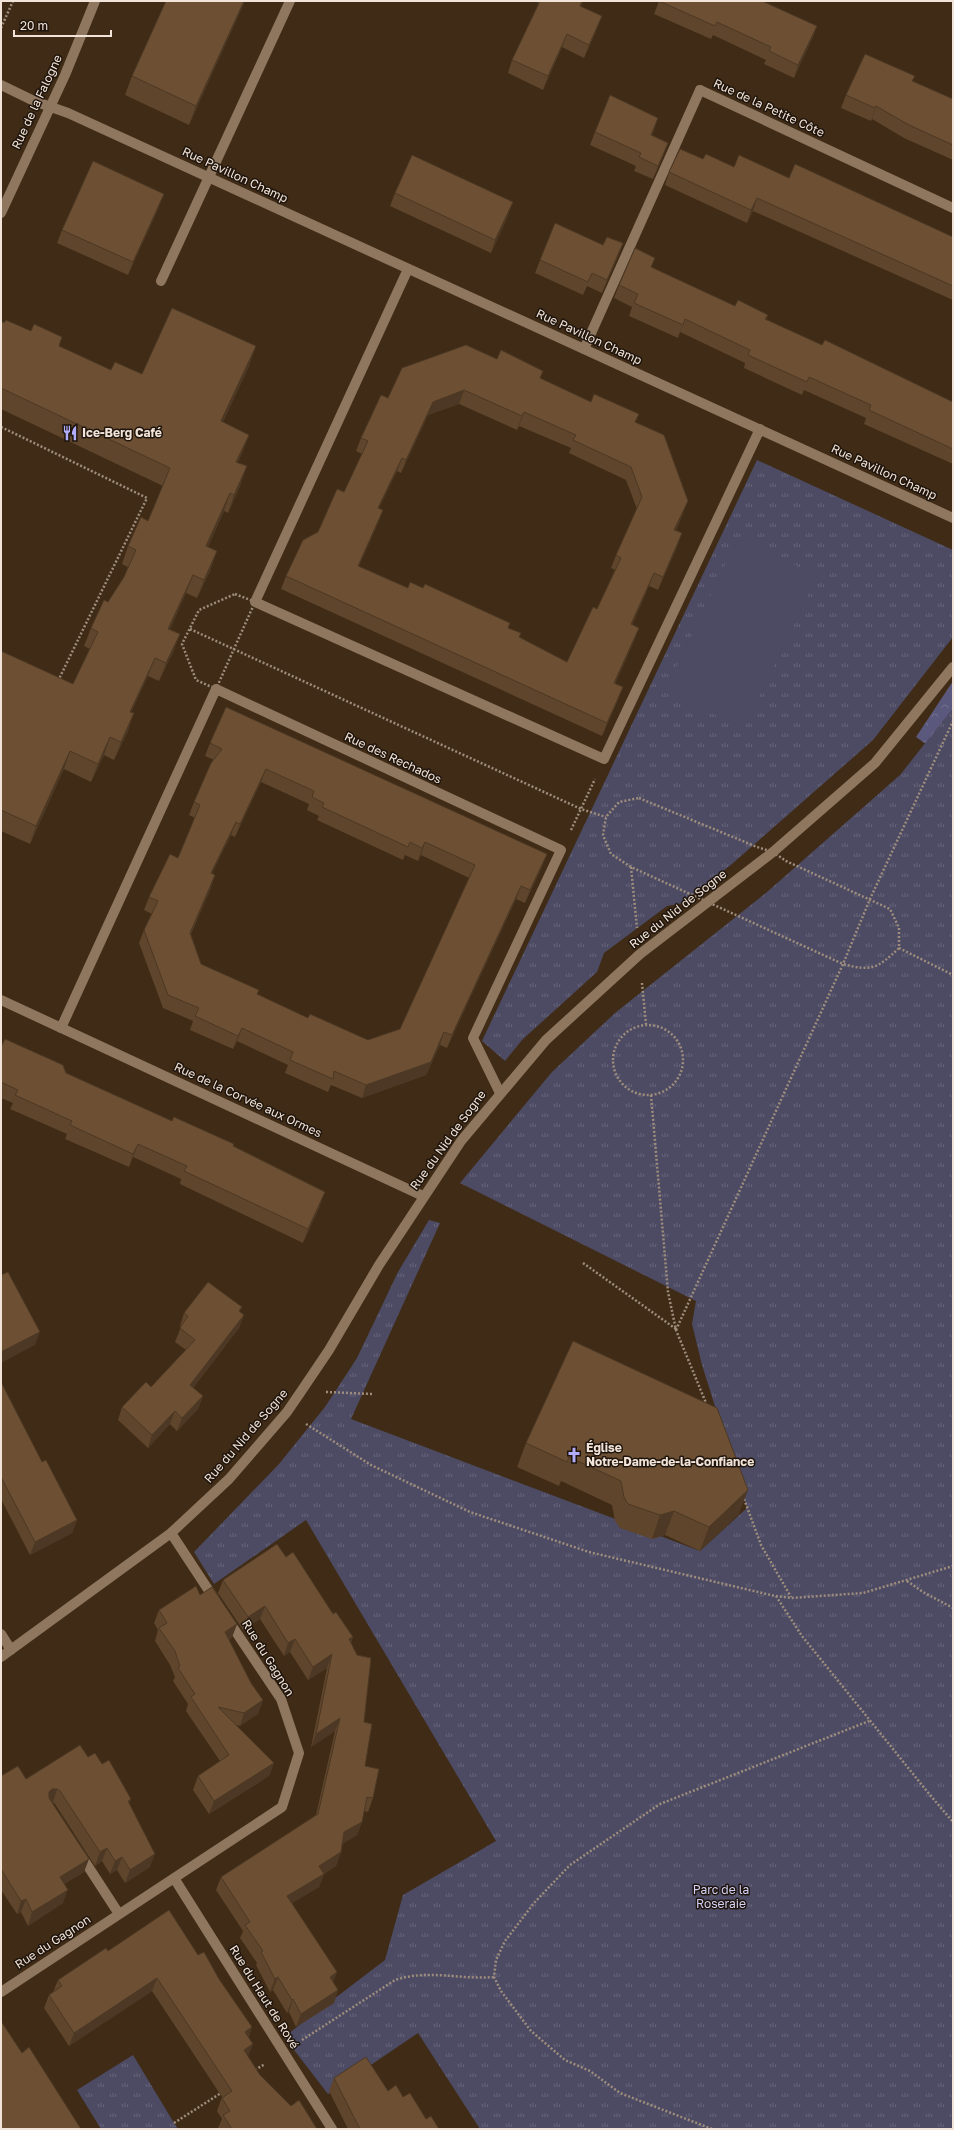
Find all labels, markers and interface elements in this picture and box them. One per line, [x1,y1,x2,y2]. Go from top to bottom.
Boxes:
scale bar [14,12,111,38]
text: 20 m [20,18,48,33]
street label: Rue de la Falogne [8,52,65,151]
street label: Rue de la Petite Côte [711,75,827,140]
street label: Rue Pavillon Champ [180,143,290,206]
street label: Rue Pavillon Champ [534,305,644,368]
restaurant icon: Ice-Berg Café [61,424,79,442]
place label: Ice-Berg Café [82,425,162,440]
street label: Rue Pavillon Champ [829,440,939,503]
street label: Rue des Rechados [342,728,444,787]
street label: Rue du Nid de Sogne [626,866,729,951]
street label: Rue de la Corvée aux Ormes [172,1059,324,1140]
street label: Rue du Nid de Sogne [406,1087,489,1192]
street label: Rue du Nid de Sogne [201,1386,290,1486]
place label: Église Notre-Dame-de-la-Confiance [586,1440,754,1469]
church icon: Église Notre-Dame-de-la-Confiance [565,1446,583,1464]
street label: Rue du Gagnon [239,1617,298,1699]
park label: Parc de la Roseraie [693,1882,749,1911]
street label: Rue du Gagnon [12,1911,93,1972]
street label: Rue du Haut de Rové [226,1942,302,2051]

